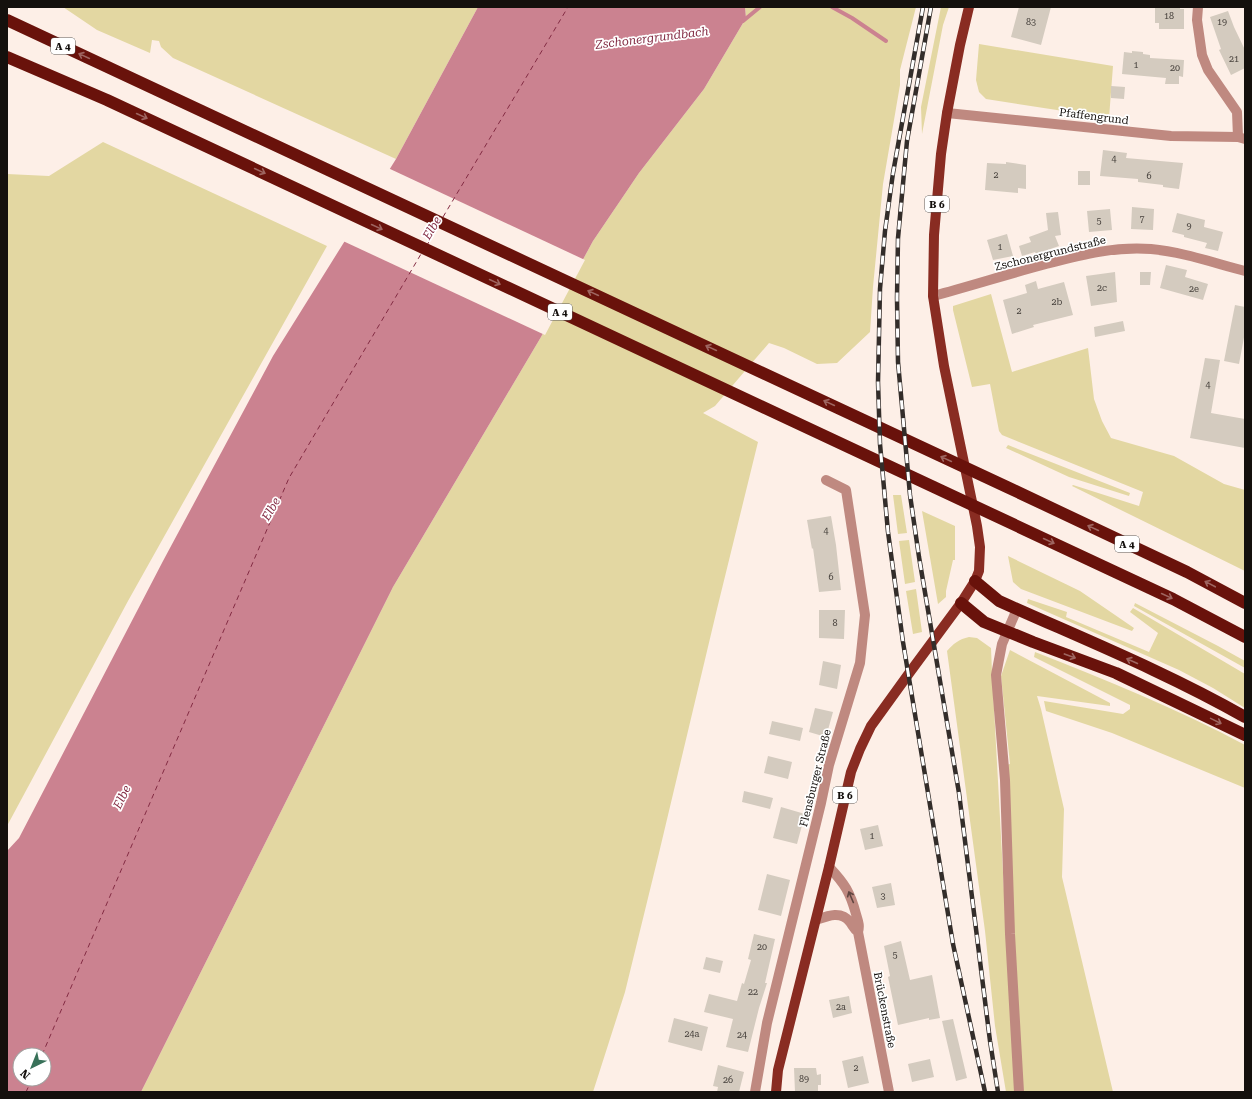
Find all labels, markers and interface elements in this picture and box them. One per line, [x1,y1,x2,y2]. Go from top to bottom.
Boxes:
house number: 18 [1164,11,1174,21]
house number: 83 [1026,17,1036,27]
house number: 19 [1217,17,1227,27]
water label: Zschonergrundbach [594,24,709,52]
road number: A 4 [51,38,75,54]
one-way arrow [78,52,90,59]
house number: 21 [1229,54,1239,64]
house number: 1 [1133,60,1139,70]
house number: 20 [1170,63,1180,73]
street label: Pfaffengrund [1058,106,1130,127]
one-way arrow [136,113,148,120]
house number: 4 [1111,154,1117,164]
one-way arrow [253,168,265,175]
house number: 2 [993,170,999,180]
house number: 6 [1146,171,1152,181]
road number: B 6 [925,196,949,212]
water label: Elbe [419,214,444,243]
house number: 7 [1139,214,1145,224]
house number: 5 [1096,216,1102,226]
house number: 9 [1186,221,1192,231]
one-way arrow [371,224,383,231]
street label: Zschonergrundstraße [993,233,1107,274]
house number: 1 [997,242,1003,252]
one-way arrow [489,279,501,286]
house number: 2c [1097,283,1107,293]
house number: 2e [1189,284,1199,294]
one-way arrow [587,289,599,296]
house number: 2b [1052,297,1063,307]
road number: A 4 [548,304,572,320]
house number: 2 [1016,306,1022,316]
one-way arrow [705,344,717,351]
house number: 4 [1205,380,1211,390]
one-way arrow [823,399,835,406]
one-way arrow [940,455,952,462]
water label: Elbe [258,495,283,524]
one-way arrow [1088,524,1100,531]
house number: 4 [823,526,829,536]
road number: A 4 [1115,536,1139,552]
one-way arrow [1043,538,1055,545]
house number: 6 [828,572,834,582]
one-way arrow [1205,580,1217,588]
one-way arrow [1160,593,1172,600]
house number: 8 [832,618,838,628]
one-way arrow [1063,652,1075,660]
one-way arrow [1126,656,1138,664]
one-way arrow [1210,718,1222,725]
street label: Flensburger Straße [797,728,834,828]
water label: Elbe [110,783,134,812]
road number: B 6 [833,787,857,803]
house number: 1 [869,831,875,841]
one-way arrow [847,891,854,903]
house number: 3 [880,891,886,901]
house number: 20 [757,942,767,952]
house number: 5 [892,950,898,960]
street label: Brückenstraße [871,971,898,1049]
house number: 22 [748,987,758,997]
house number: 2a [836,1002,846,1012]
house number: 24a [685,1029,700,1039]
house number: 24 [737,1030,747,1040]
north arrow [12,1047,52,1087]
house number: 2 [853,1063,859,1073]
text: N [18,1066,33,1082]
house number: 89 [799,1074,809,1084]
house number: 26 [723,1075,733,1085]

